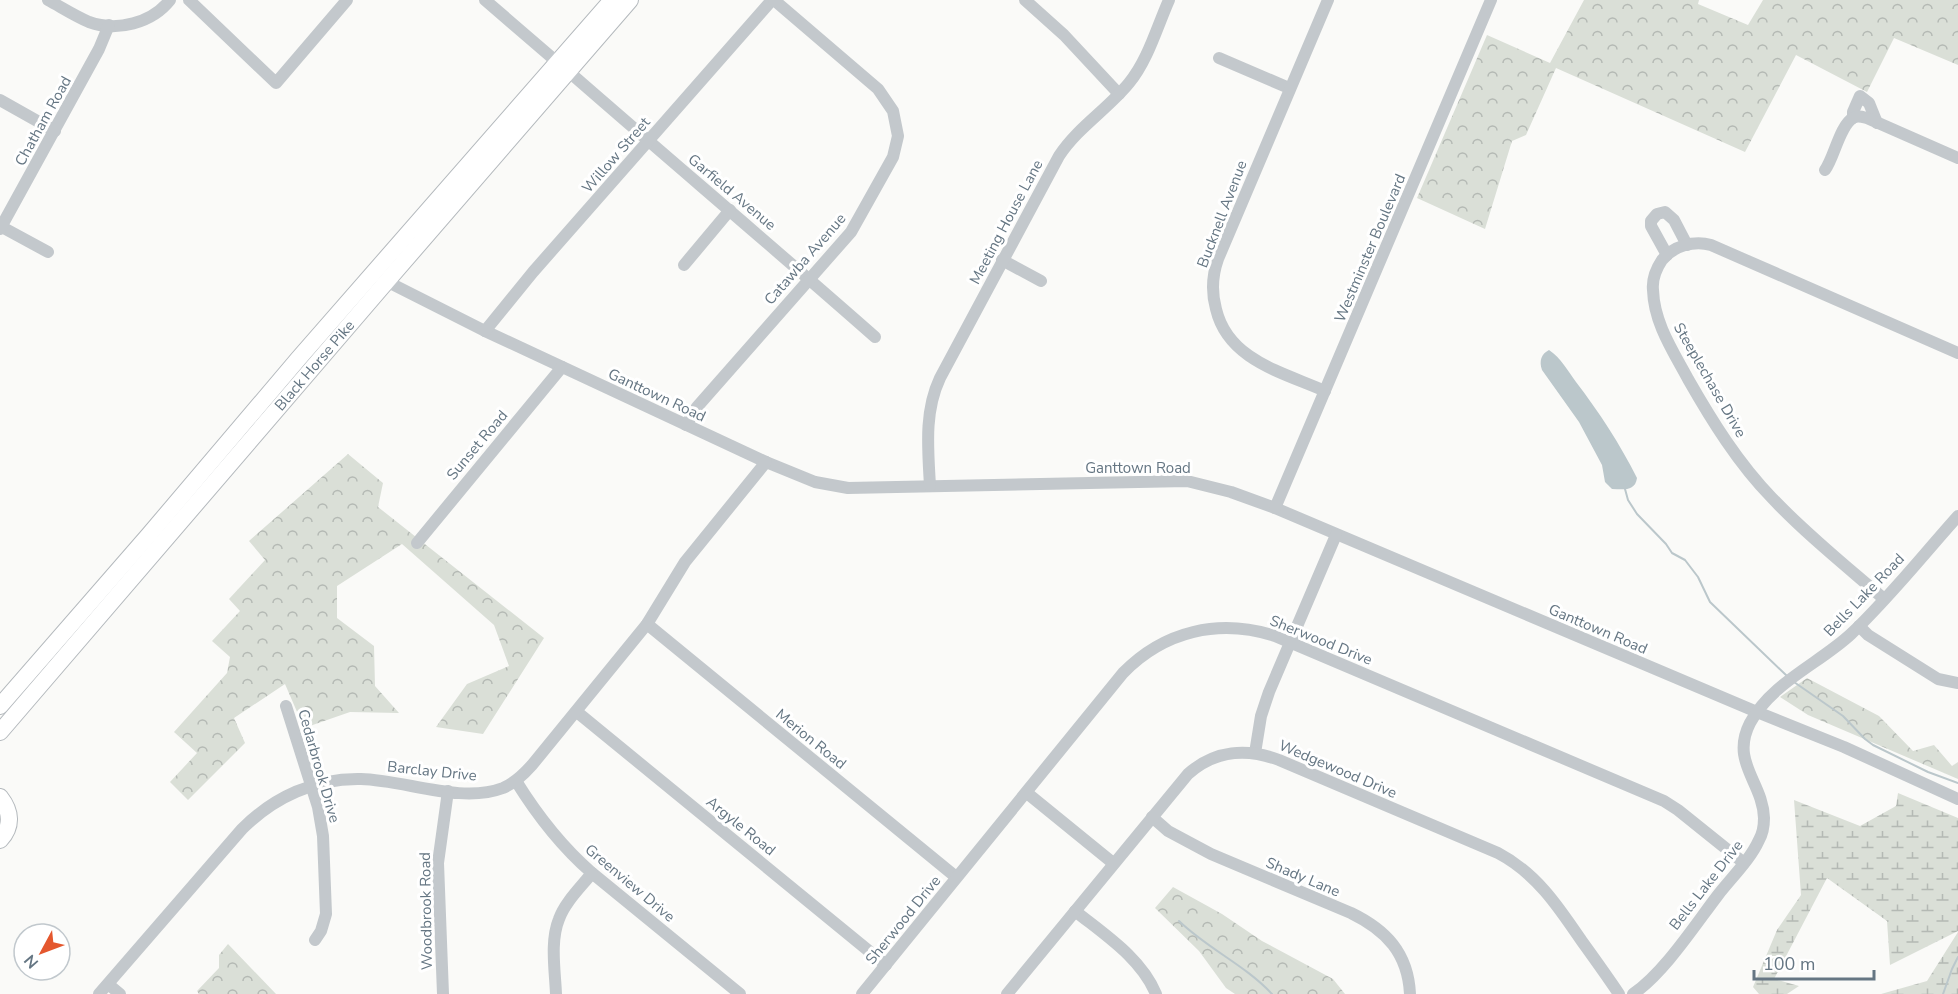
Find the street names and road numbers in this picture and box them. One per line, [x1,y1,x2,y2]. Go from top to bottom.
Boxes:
street label: Chatham Road [10,72,76,170]
street label: Willow Street [577,112,655,197]
street label: Garfield Avenue [684,149,780,235]
street label: Meeting House Lane [965,156,1047,288]
street label: Bucknell Avenue [1192,158,1252,270]
street label: Westminster Boulevard [1330,171,1410,325]
street label: Catawba Avenue [760,209,850,309]
street label: Black Horse Pike [270,316,359,415]
street label: Steeplechase Drive [1669,319,1751,441]
street label: Ganttown Road [605,364,709,426]
street label: Sunset Road [442,406,512,484]
street label: Ganttown Road [1085,458,1191,478]
street label: Bells Lake Road [1819,549,1909,641]
street label: Ganttown Road [1545,599,1651,659]
street label: Sherwood Drive [1267,610,1375,670]
street label: Merion Road [772,704,850,774]
street label: Cedarbrook Drive [293,707,345,825]
street label: Wedgewood Drive [1276,735,1400,803]
street label: Barclay Drive [386,756,478,786]
street label: Argyle Road [702,792,780,860]
street label: Bells Lake Drive [1665,836,1747,934]
street label: Greenview Drive [581,839,679,927]
street label: Woodbrook Road [415,852,437,970]
street label: Shady Lane [1263,852,1343,902]
street label: Sherwood Drive [861,871,945,969]

